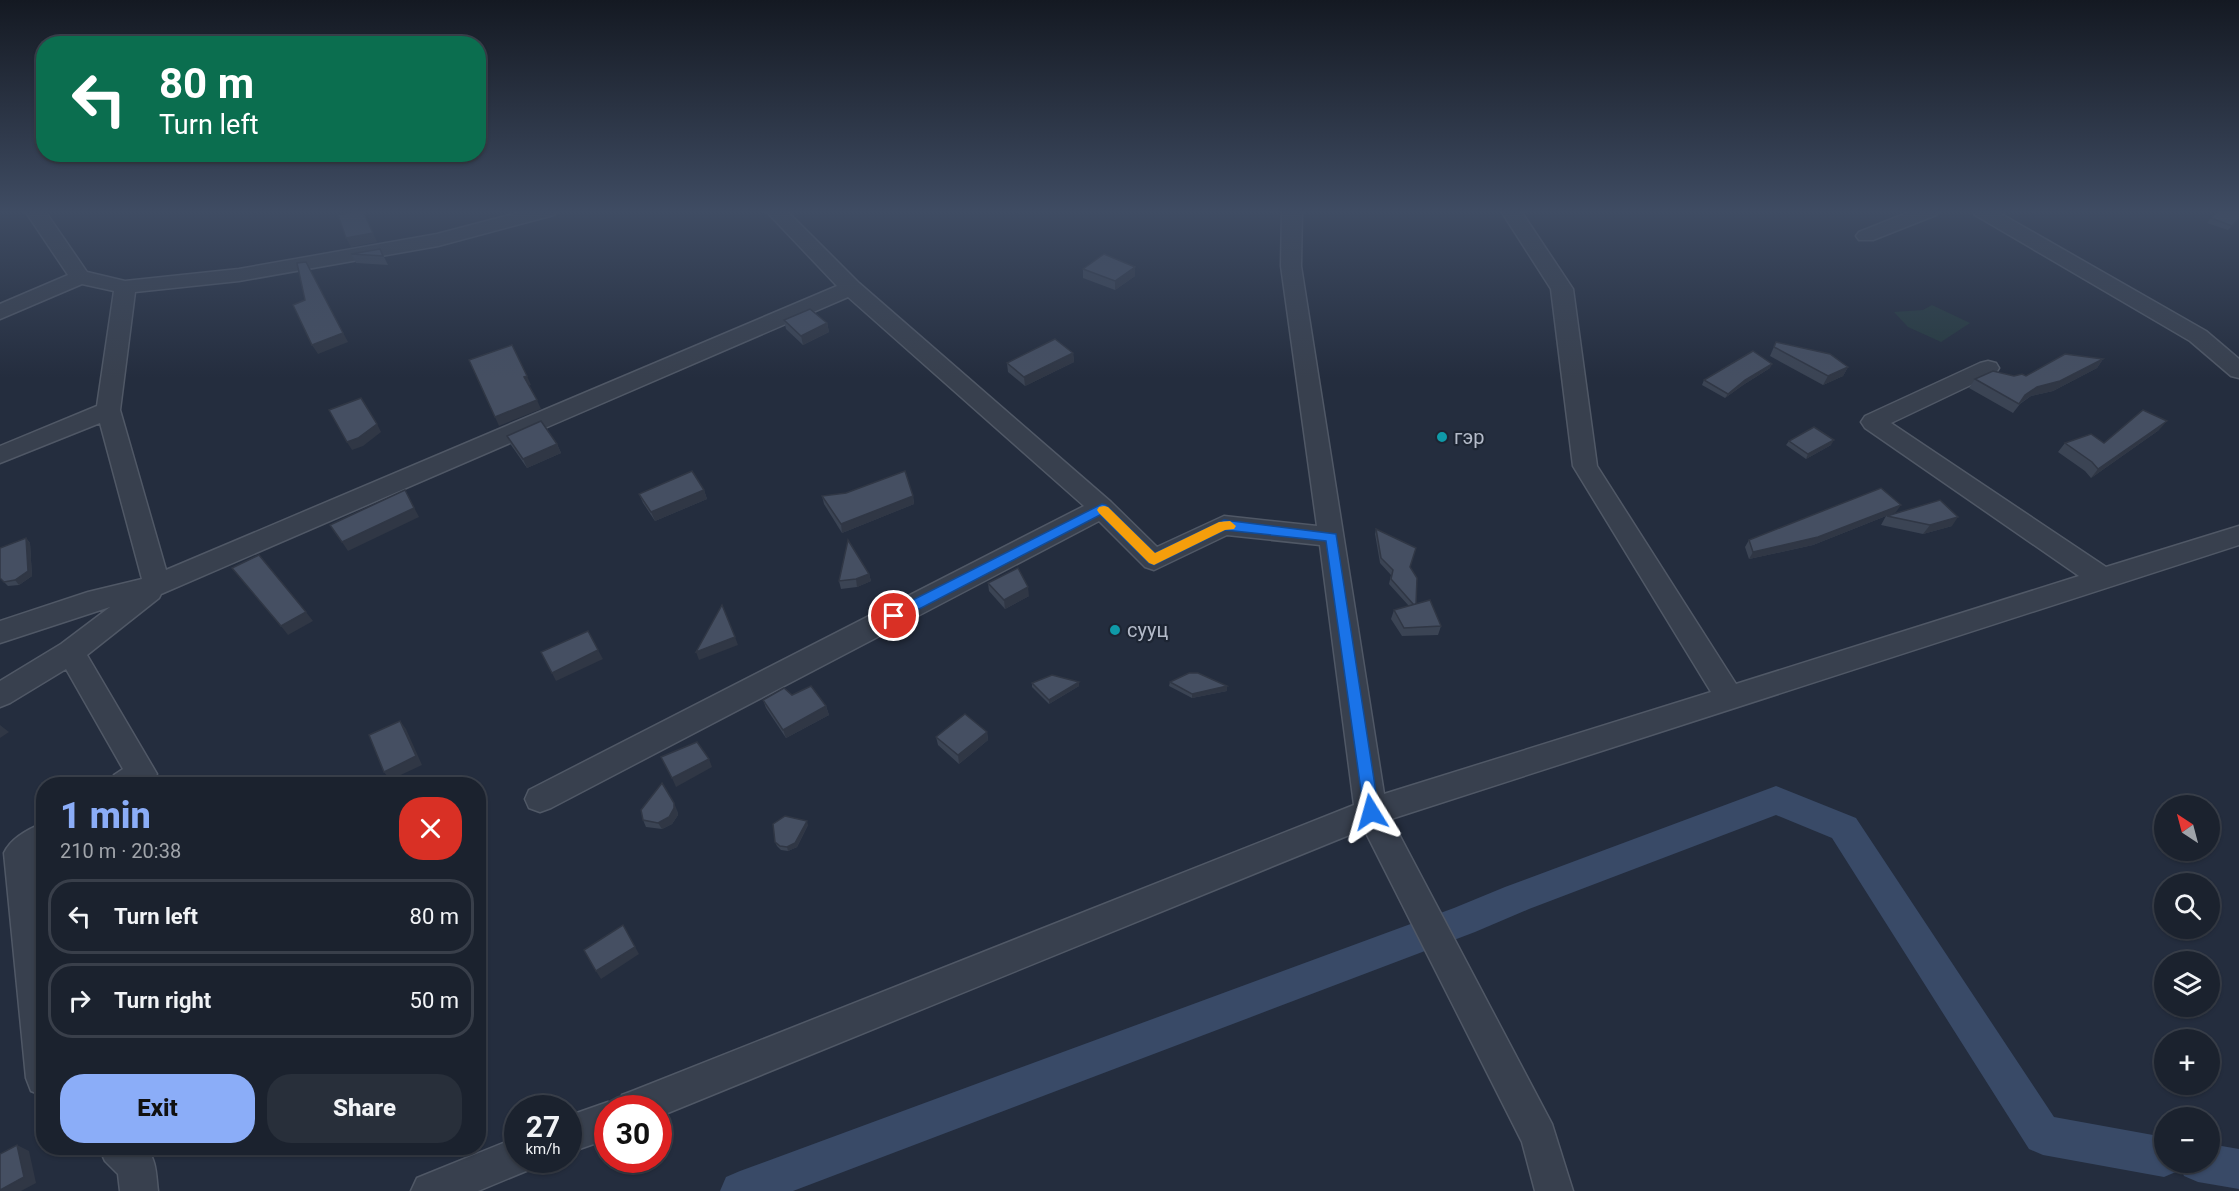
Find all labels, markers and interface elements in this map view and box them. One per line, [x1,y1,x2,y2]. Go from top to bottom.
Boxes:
text: 80 m [159,59,254,108]
icon: left [60,60,138,138]
text: Turn left [159,109,259,141]
place label: гэр [1454,425,1484,449]
marker: гэр [1435,430,1449,444]
pin [868,590,919,641]
icon: arrive [877,599,910,632]
place label: сууц [1127,618,1168,642]
marker: сууц [1108,623,1122,637]
position arrow [1339,780,1403,844]
text: 1 min [60,795,151,837]
north arrow [2154,795,2220,861]
map controls [2154,795,2220,1173]
button: close [399,797,462,860]
text: 210 m · 20:38 [60,839,181,863]
button: search [2154,873,2220,939]
icon: left [63,900,96,933]
text: Turn left [114,904,198,929]
text: 80 m [410,904,459,929]
button: layers [2154,951,2220,1017]
icon: right [63,984,96,1017]
text: Turn right [114,988,211,1013]
text: 50 m [410,988,459,1013]
button: + [2154,1029,2220,1095]
button: Exit [60,1074,255,1143]
button: Share [267,1074,462,1143]
speed limit sign: 30 [594,1095,672,1173]
button: − [2154,1107,2220,1173]
text: 27 [526,1109,560,1144]
text: km/h [525,1140,561,1158]

